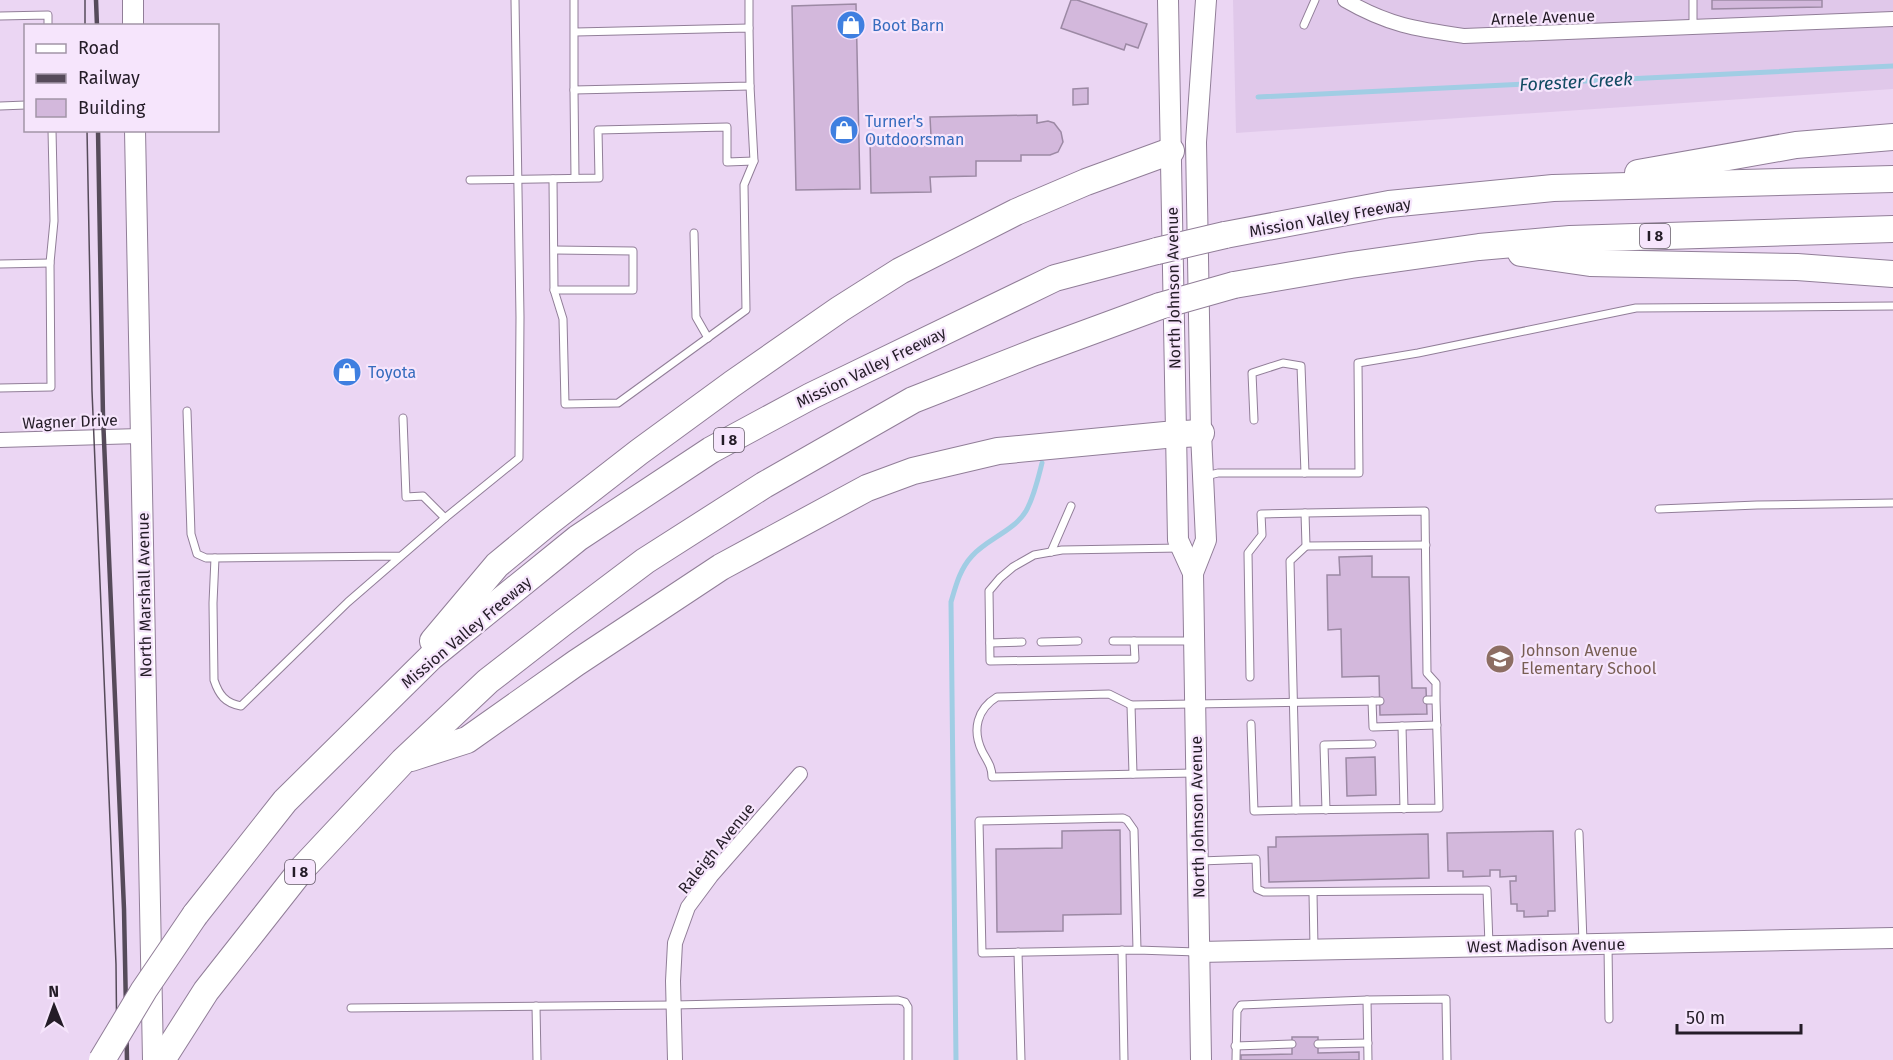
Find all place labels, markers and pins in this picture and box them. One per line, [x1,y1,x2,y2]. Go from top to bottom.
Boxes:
shop icon: Boot Barn [835,9,867,41]
place label: Boot Barn [872,16,944,35]
place label: Turner's Outdoorsman [865,112,964,149]
shop icon: Turner's Outdoorsman [828,114,860,146]
shop icon: Toyota [331,356,363,388]
place label: Toyota [368,363,416,382]
place label: Johnson Avenue Elementary School [1521,641,1657,678]
school or university icon: Johnson Avenue Elementary School [1484,643,1516,675]

